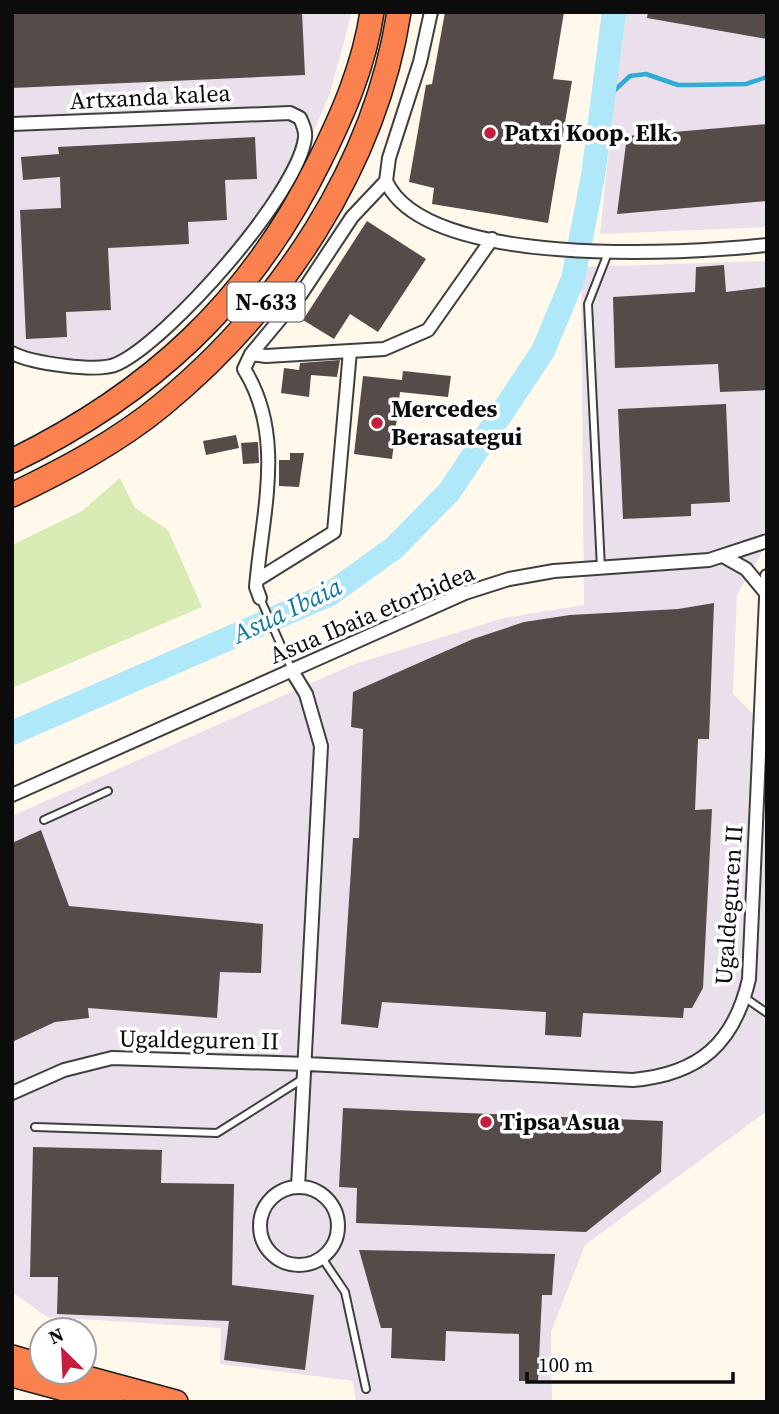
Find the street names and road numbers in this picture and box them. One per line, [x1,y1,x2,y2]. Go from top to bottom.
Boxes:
street label: Artxanda kalea [69,76,232,117]
road number: N-633 [228,282,304,322]
street label: Asua Ibaia etorbidea [264,555,480,672]
street label: Ugaldeguren II [706,824,751,986]
street label: Ugaldeguren II [119,1022,279,1057]

